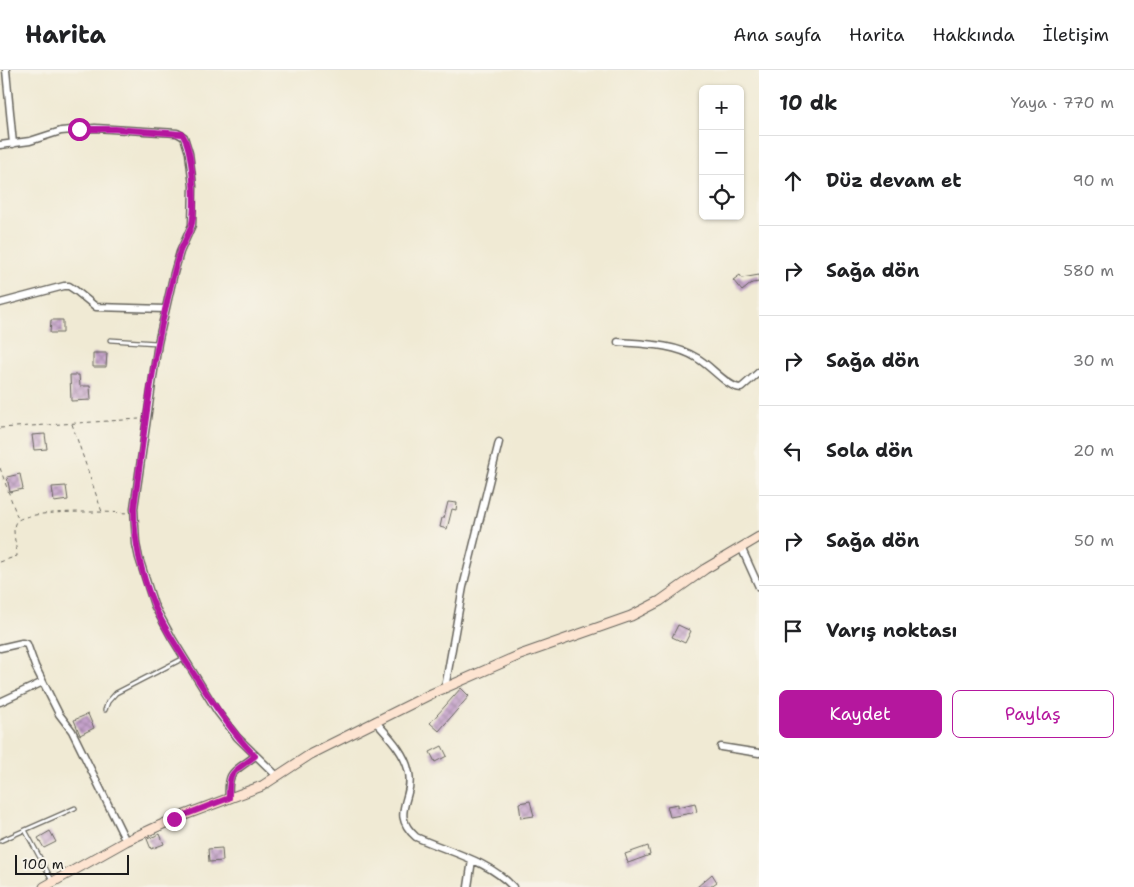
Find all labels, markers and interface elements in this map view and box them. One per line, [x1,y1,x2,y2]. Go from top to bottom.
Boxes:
text: Harita [25,19,106,51]
text: Ana sayfa [733,23,821,47]
text: Harita [849,23,904,47]
text: Hakkında [932,23,1015,47]
text: İletişim [1043,23,1109,47]
map controls [699,85,744,220]
button: + [699,85,744,130]
text: 10 dk [779,89,838,117]
text: Yaya · 770 m [1011,92,1114,113]
route start [68,118,91,141]
button: − [699,130,744,175]
icon: ahead [779,167,807,195]
text: Düz devam et [826,168,962,193]
text: 90 m [1073,170,1114,191]
button: locate [699,175,744,220]
icon: right [779,257,807,285]
text: Sağa dön [826,258,919,283]
text: 580 m [1063,260,1114,281]
icon: right [779,347,807,375]
text: Sağa dön [826,348,919,373]
text: 30 m [1073,350,1114,371]
icon: left [779,437,807,465]
text: Sola dön [826,438,913,463]
text: 20 m [1073,440,1114,461]
icon: right [779,527,807,555]
text: Sağa dön [826,528,919,553]
text: 50 m [1074,530,1114,551]
icon: arrive [779,617,807,645]
text: Varış noktası [826,618,957,643]
button: Kaydet [779,690,942,738]
button: Paylaş [952,690,1114,738]
route end [163,808,186,831]
scale bar [15,852,129,875]
text: 100 m [22,855,64,873]

